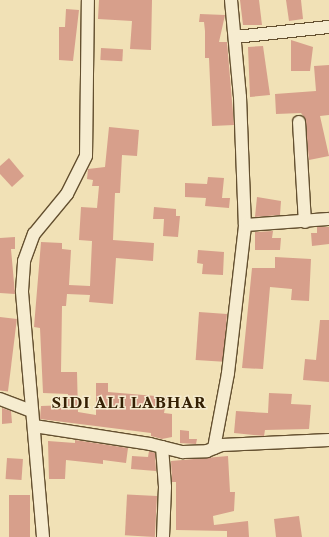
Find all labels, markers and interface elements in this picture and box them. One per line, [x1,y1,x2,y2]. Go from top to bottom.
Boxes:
district label: SIDI ALI LABHAR [51,394,207,412]

